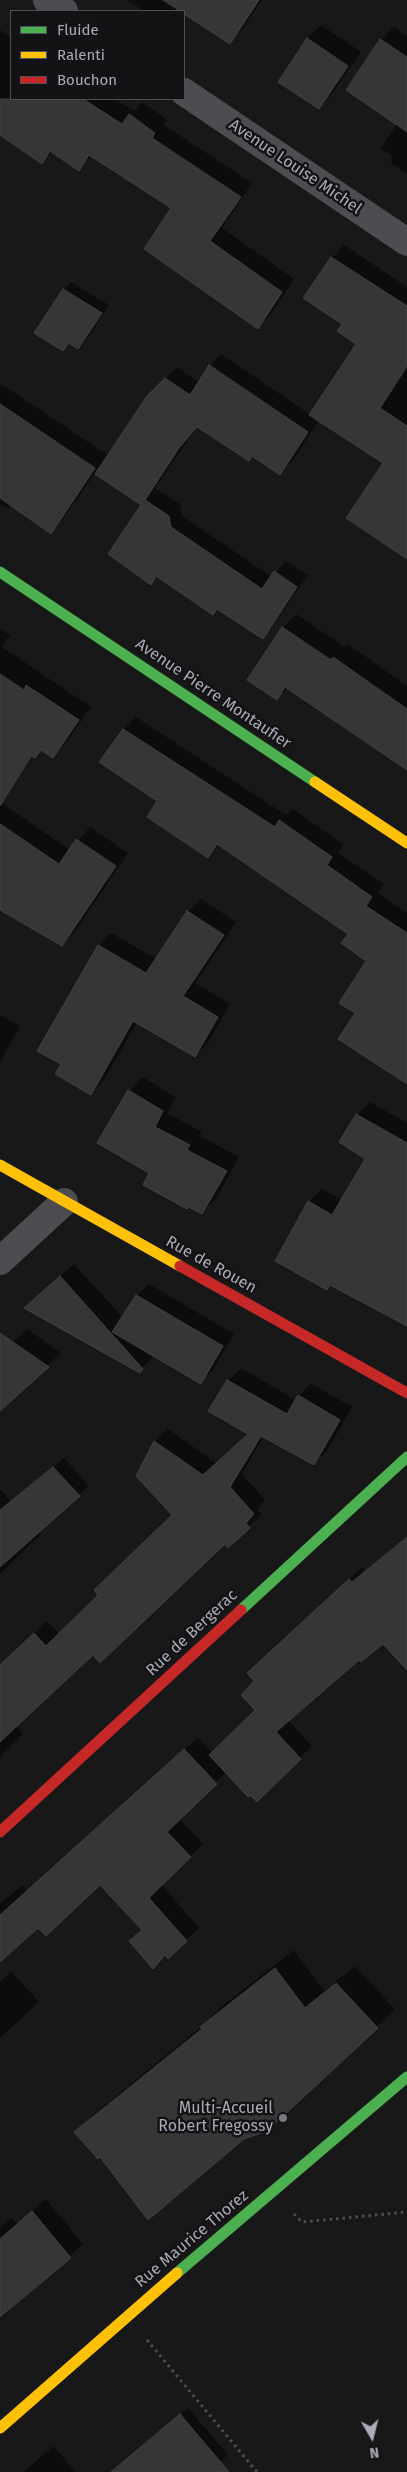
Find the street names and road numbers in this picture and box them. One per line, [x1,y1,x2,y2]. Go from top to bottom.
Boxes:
street label: Avenue Louise Michel [225,115,365,219]
street label: Avenue Pierre Montaufier [132,635,294,753]
street label: Rue de Rouen [162,1232,260,1298]
street label: Rue de Bergerac [142,1586,242,1680]
street label: Rue Maurice Thorez [132,2186,252,2292]

